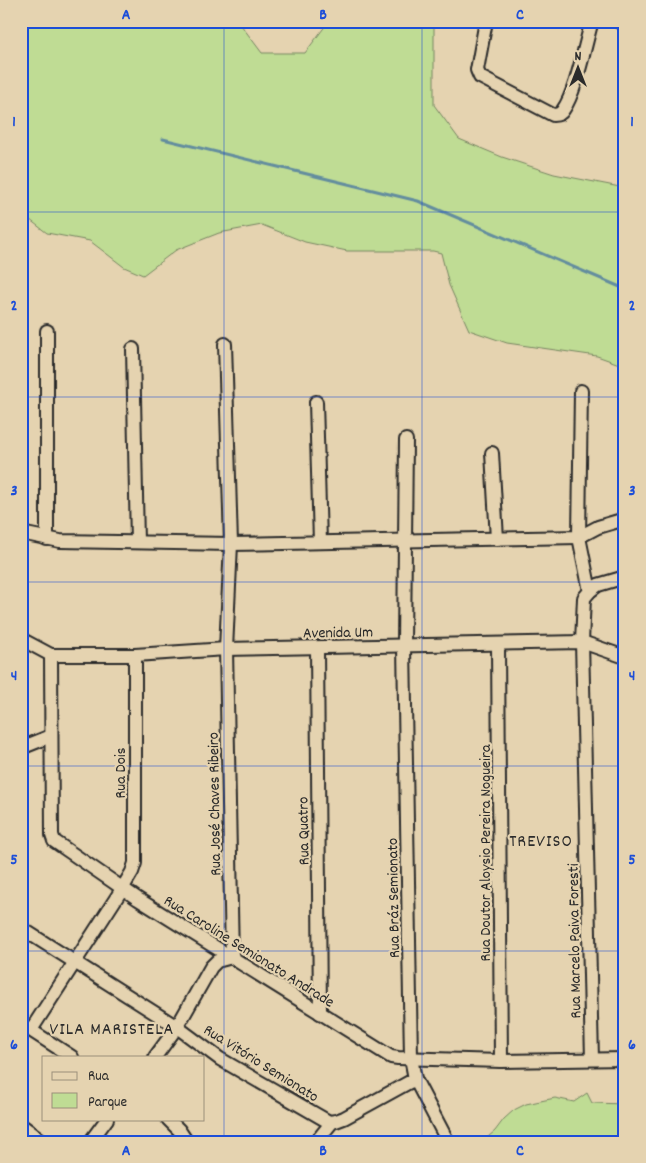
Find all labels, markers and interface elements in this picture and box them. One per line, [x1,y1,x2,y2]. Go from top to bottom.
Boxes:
text: A [122,4,131,27]
text: B [319,4,327,27]
text: C [516,4,524,27]
north arrow [554,42,604,92]
text: N [575,47,582,67]
text: 1 [12,111,16,134]
text: 1 [630,111,634,134]
text: 2 [11,295,18,318]
text: 2 [629,295,636,318]
text: 3 [10,480,18,503]
text: 3 [628,480,636,503]
street label: Avenida Um [303,621,373,646]
text: 4 [11,665,17,688]
text: 4 [629,665,635,688]
street label: Rua José Chaves Ribeiro [203,732,228,876]
street label: Rua Doutor Aloysio Pereira Nogueira [475,744,498,962]
street label: Rua Dois [110,747,133,798]
street label: Rua Quatro [292,796,317,865]
district label: TREVISO [509,830,573,855]
street label: Rua Bráz Semionato [382,838,407,958]
text: 5 [10,849,18,872]
text: 5 [628,849,636,872]
street label: Rua Marcelo Paiva Foresti [563,863,588,1019]
street label: Rua Caroline Semionato Andrade [159,890,339,1014]
district label: VILA MARISTELA [50,1018,174,1043]
street label: Rua Vitório Semionato [199,1019,323,1109]
text: 6 [10,1034,18,1057]
text: 6 [628,1034,636,1057]
legend [42,1056,205,1120]
text: Rua [88,1066,110,1088]
text: Parque [88,1092,128,1114]
text: A [122,1140,131,1163]
text: B [319,1140,327,1163]
text: C [516,1140,524,1163]

